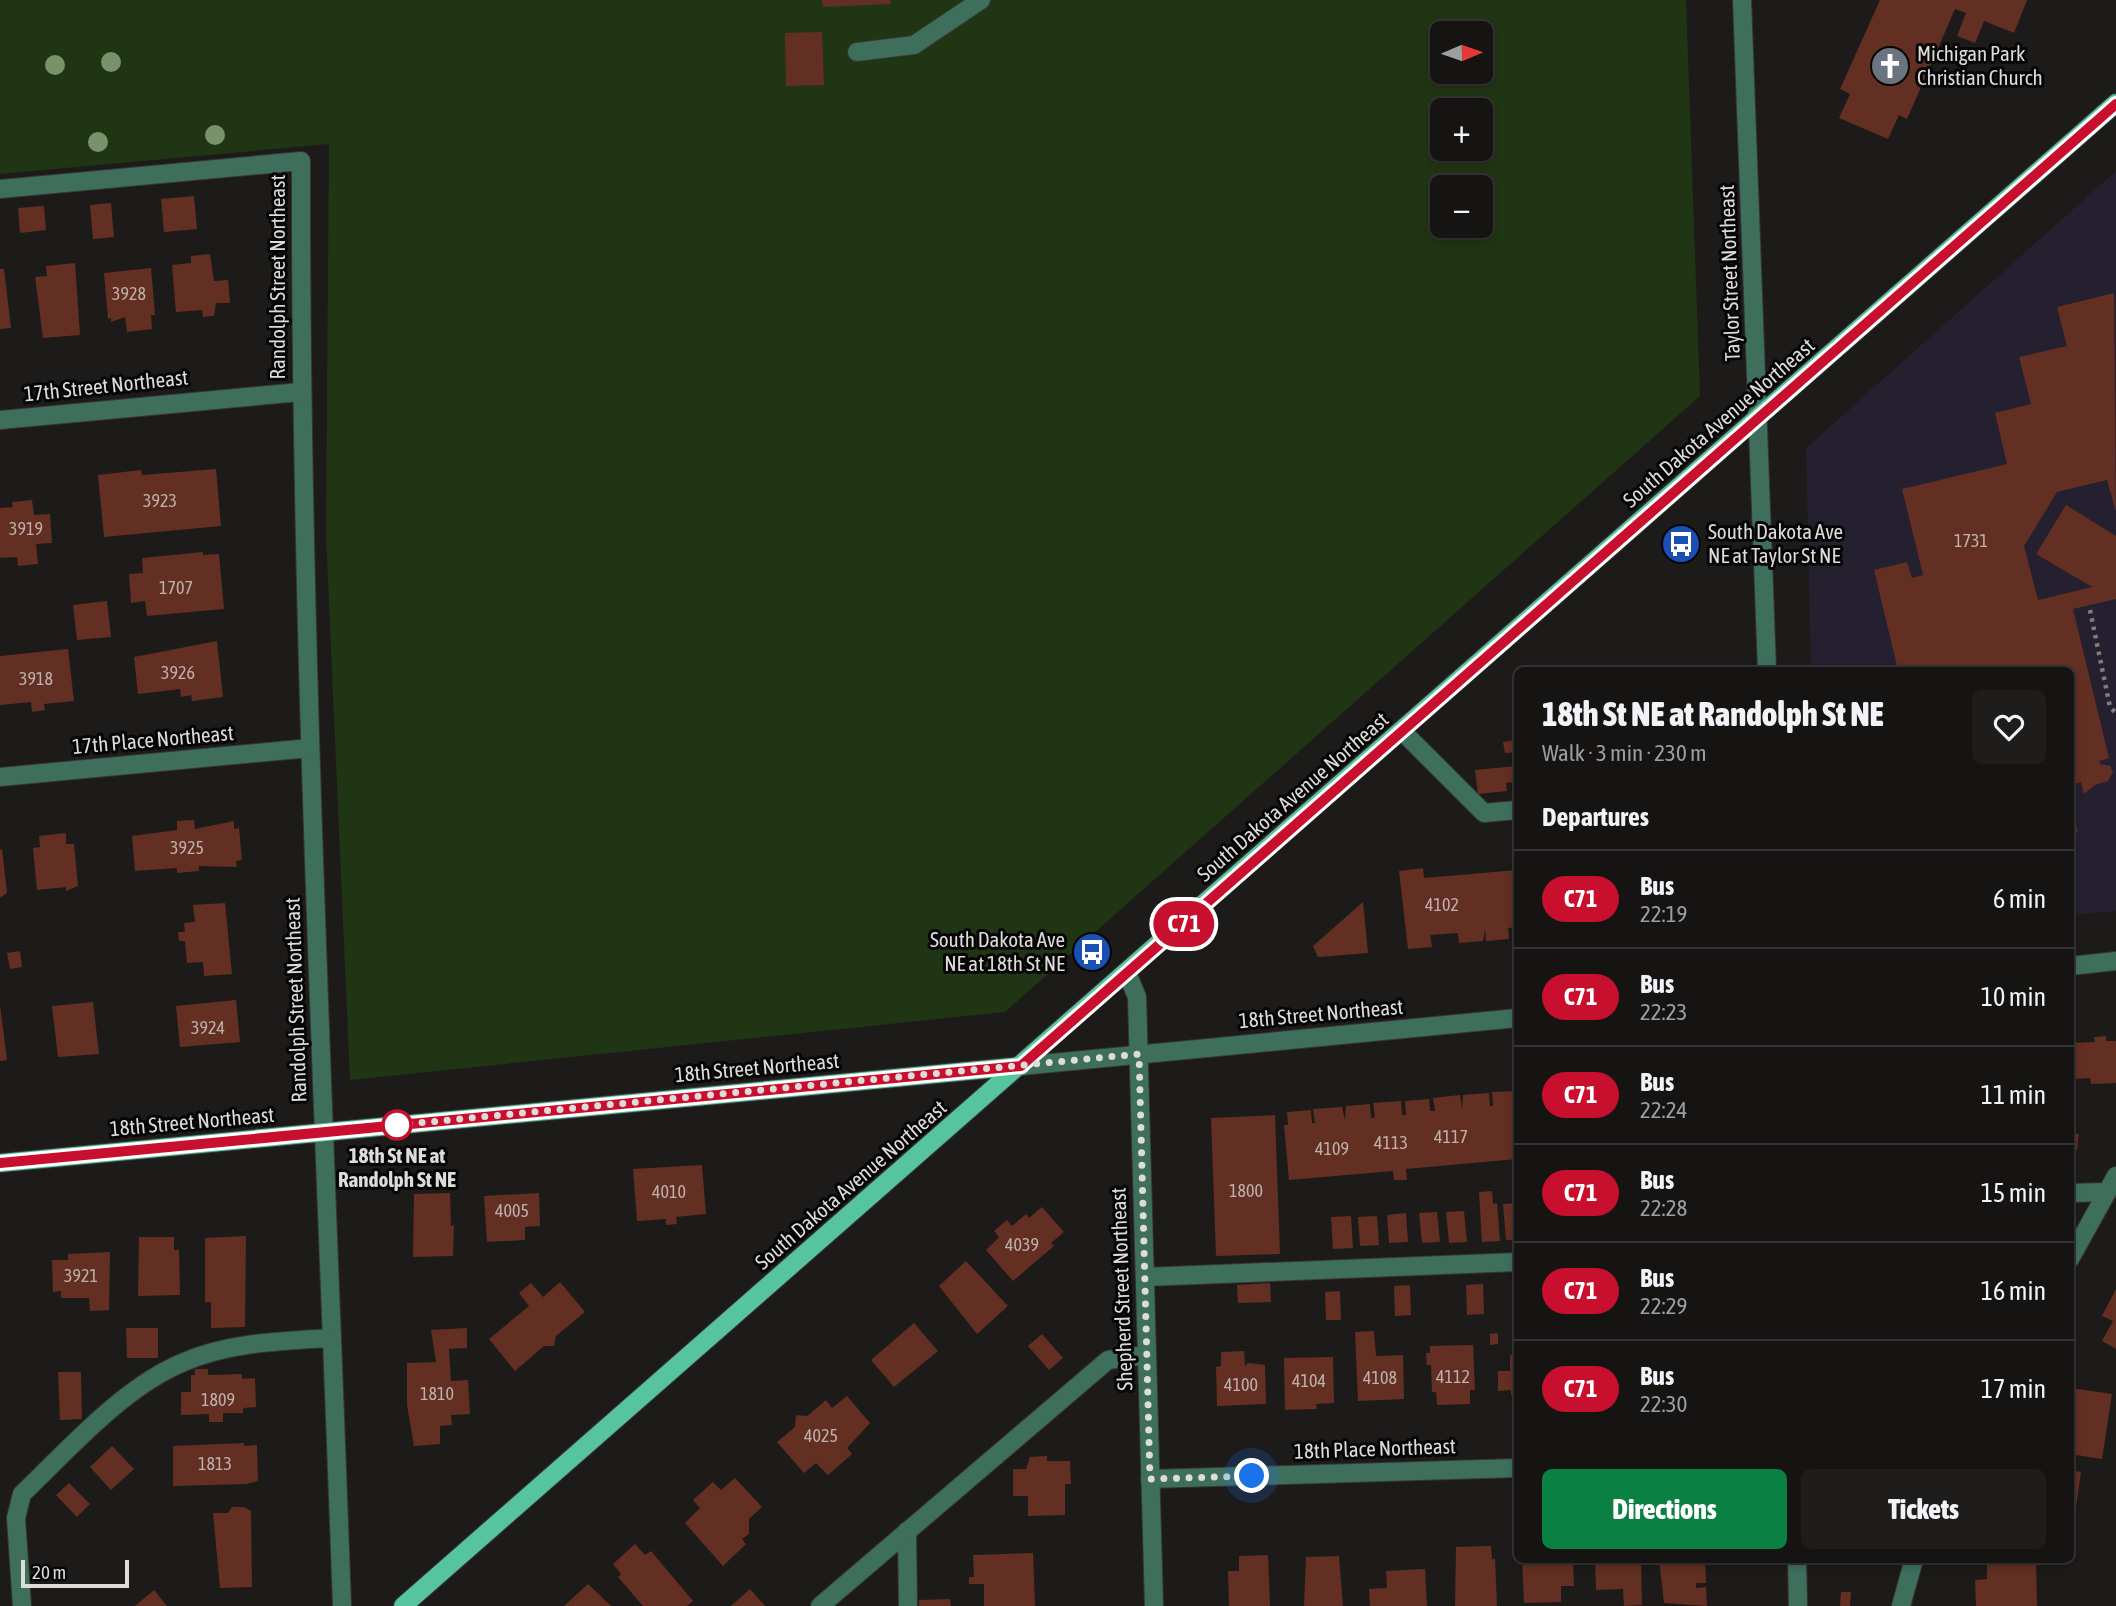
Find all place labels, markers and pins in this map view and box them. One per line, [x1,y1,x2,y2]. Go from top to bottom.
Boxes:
place label: Michigan Park Christian Church [1917,41,2043,89]
church icon: Michigan Park Christian Church [1869,45,1911,87]
place label: South Dakota Ave NE at Taylor St NE [1708,519,1843,567]
bus stop icon: South Dakota Ave NE at Taylor St NE [1660,523,1702,565]
place label: South Dakota Ave NE at 18th St NE [930,927,1065,975]
bus stop icon: South Dakota Ave NE at 18th St NE [1071,931,1113,973]
marker: 18th St NE at Randolph St NE [382,1110,412,1140]
place label: 18th St NE at Randolph St NE [338,1143,456,1191]

